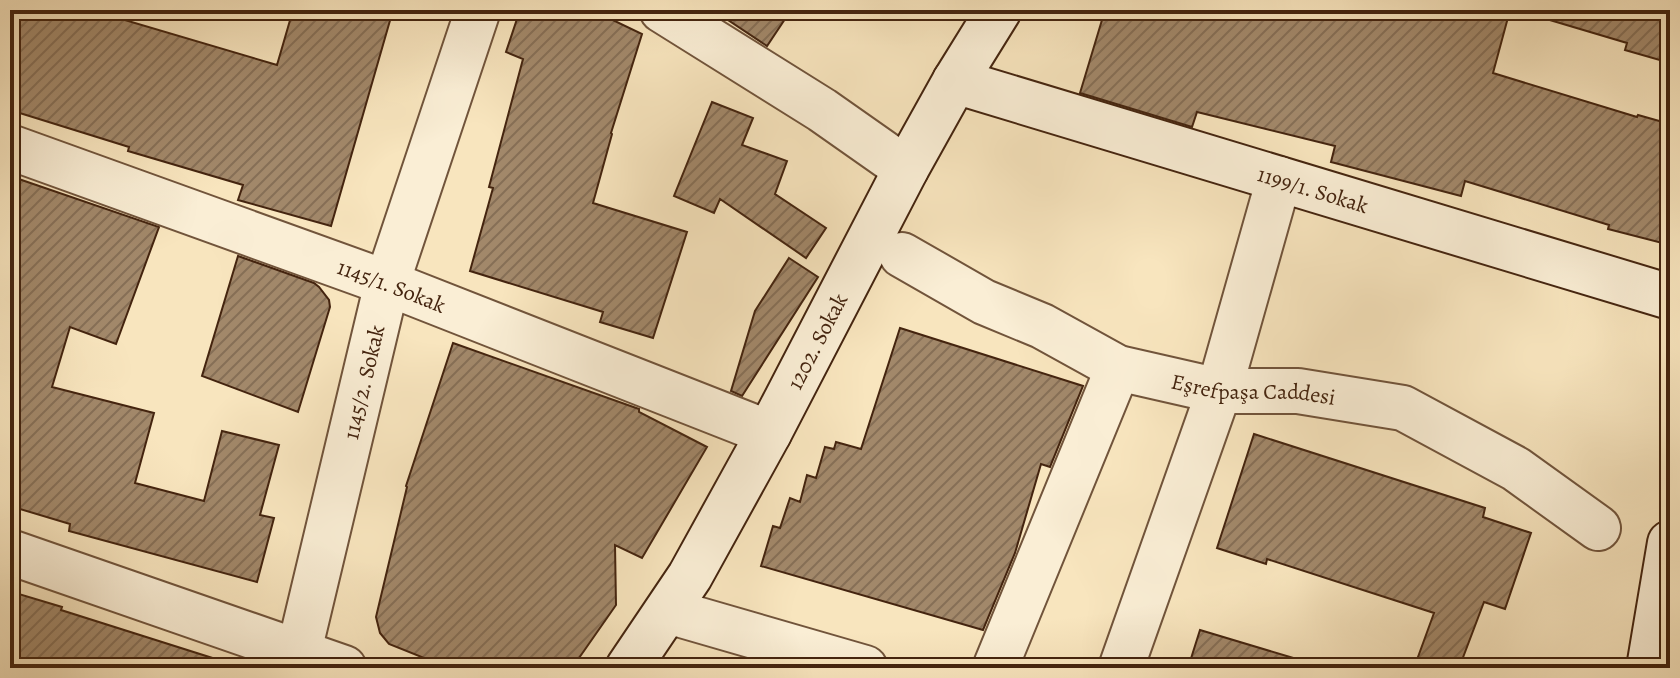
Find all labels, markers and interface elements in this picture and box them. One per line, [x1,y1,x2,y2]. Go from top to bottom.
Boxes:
street label: 1199/1. Sokak [1254,159,1372,221]
street label: 1145/1. Sokak [333,252,450,321]
street label: 1202. Sokak [780,288,855,395]
street label: 1145/2. Sokak [336,322,392,443]
street label: Eşrefpaşa Caddesi [1168,367,1338,413]

